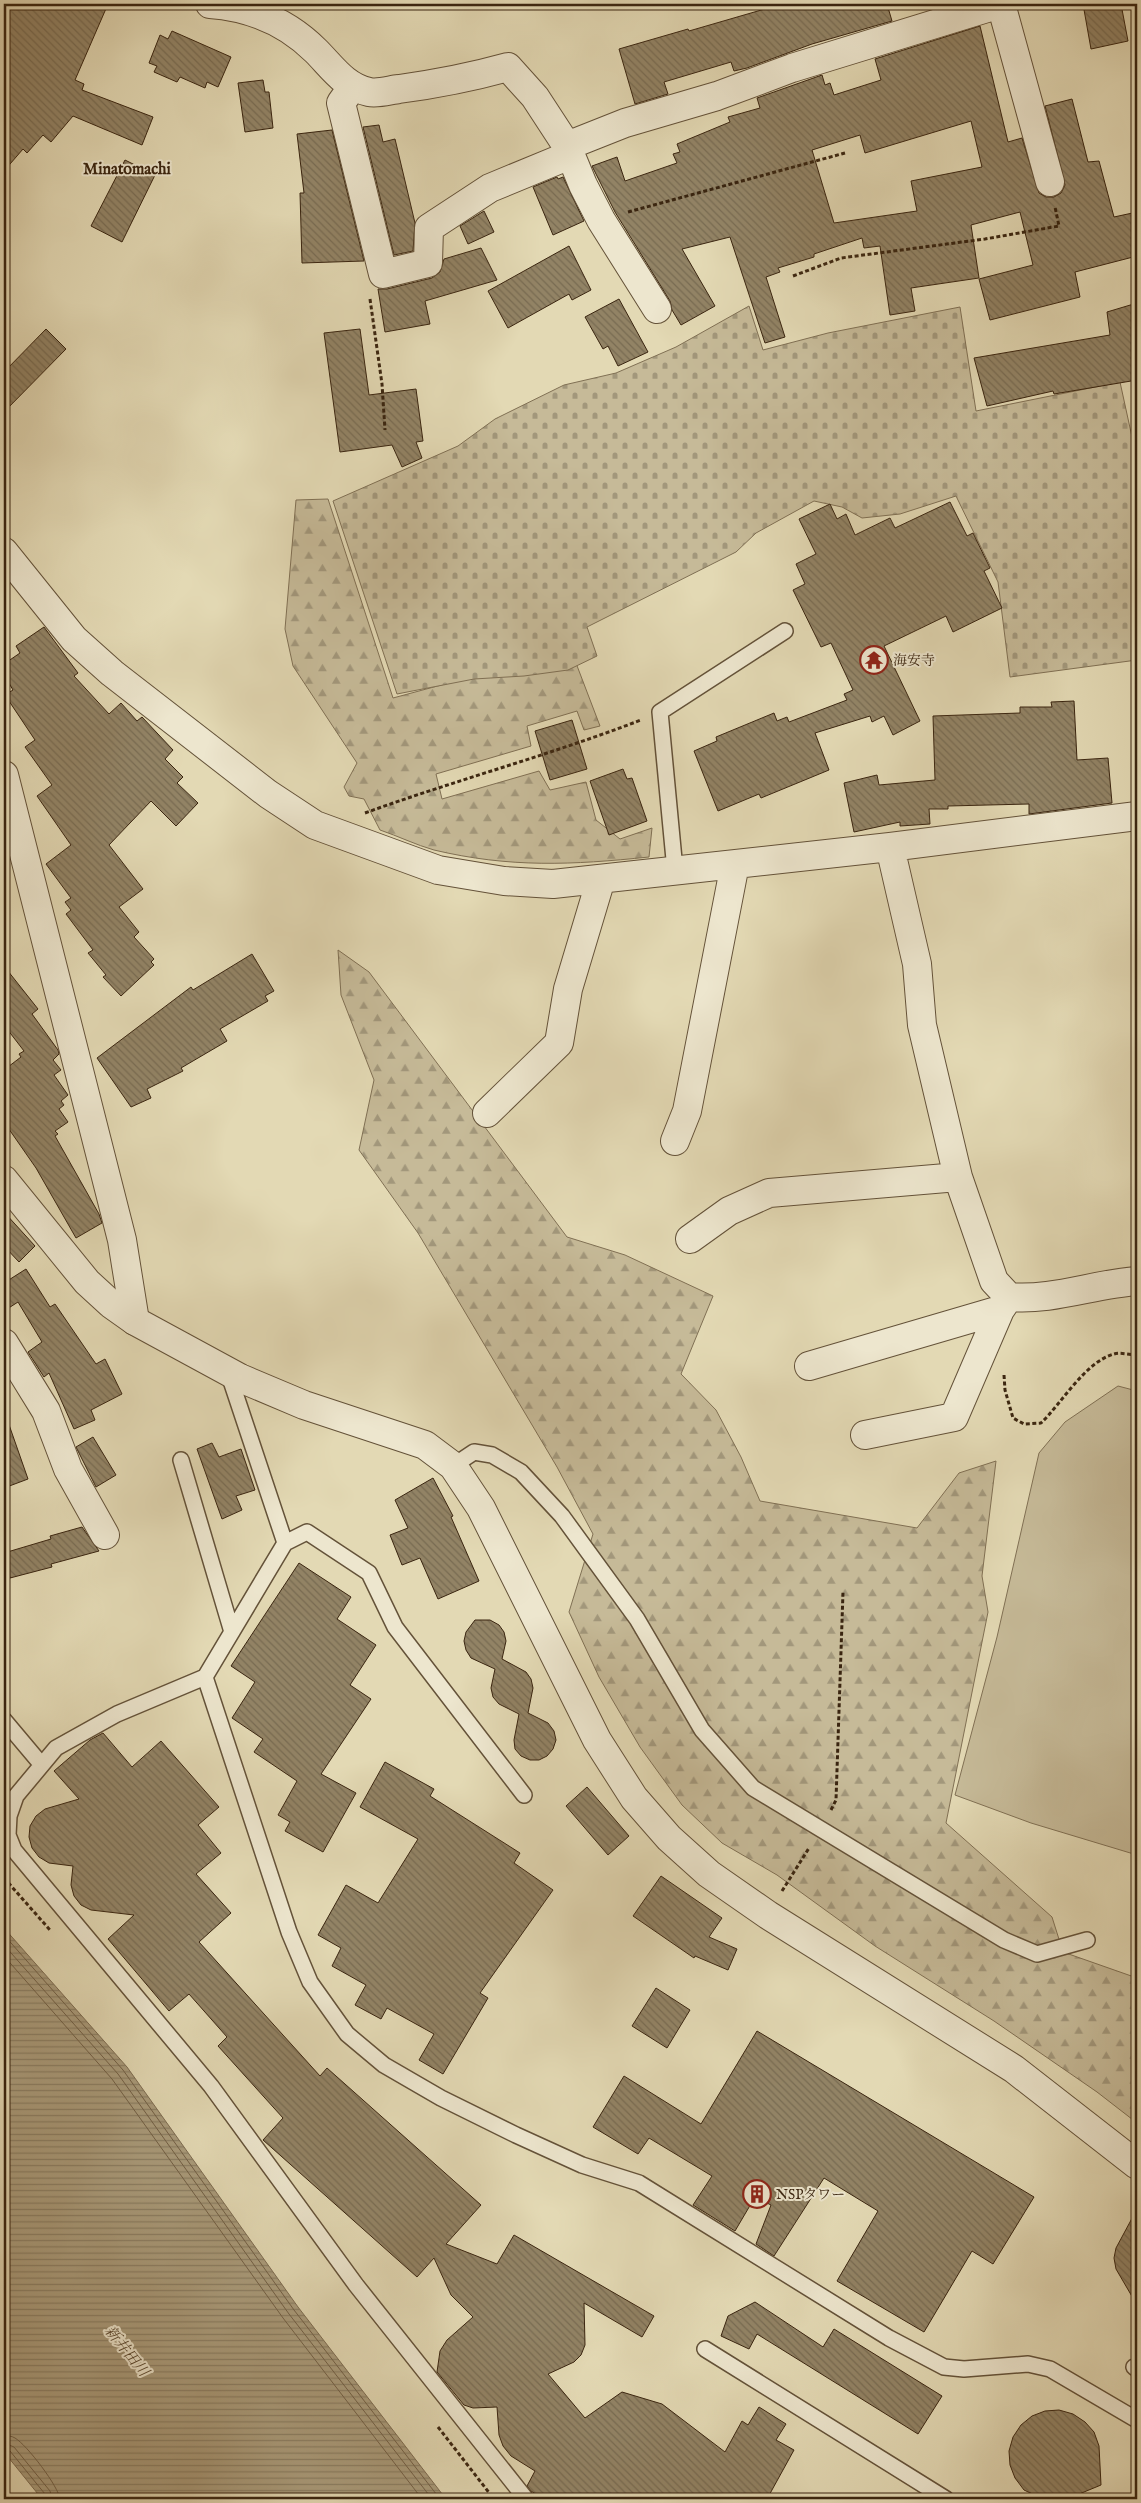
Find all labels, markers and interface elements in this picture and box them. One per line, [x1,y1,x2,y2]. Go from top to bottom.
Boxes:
district label: Minatomachi [83,160,172,180]
temple icon: 海安寺 [859,645,889,675]
place label: 海安寺 [893,652,935,670]
building icon: NSPタワー [742,2179,772,2209]
place label: NSPタワー [776,2186,845,2204]
water label: 新井田川 [100,2322,154,2382]

